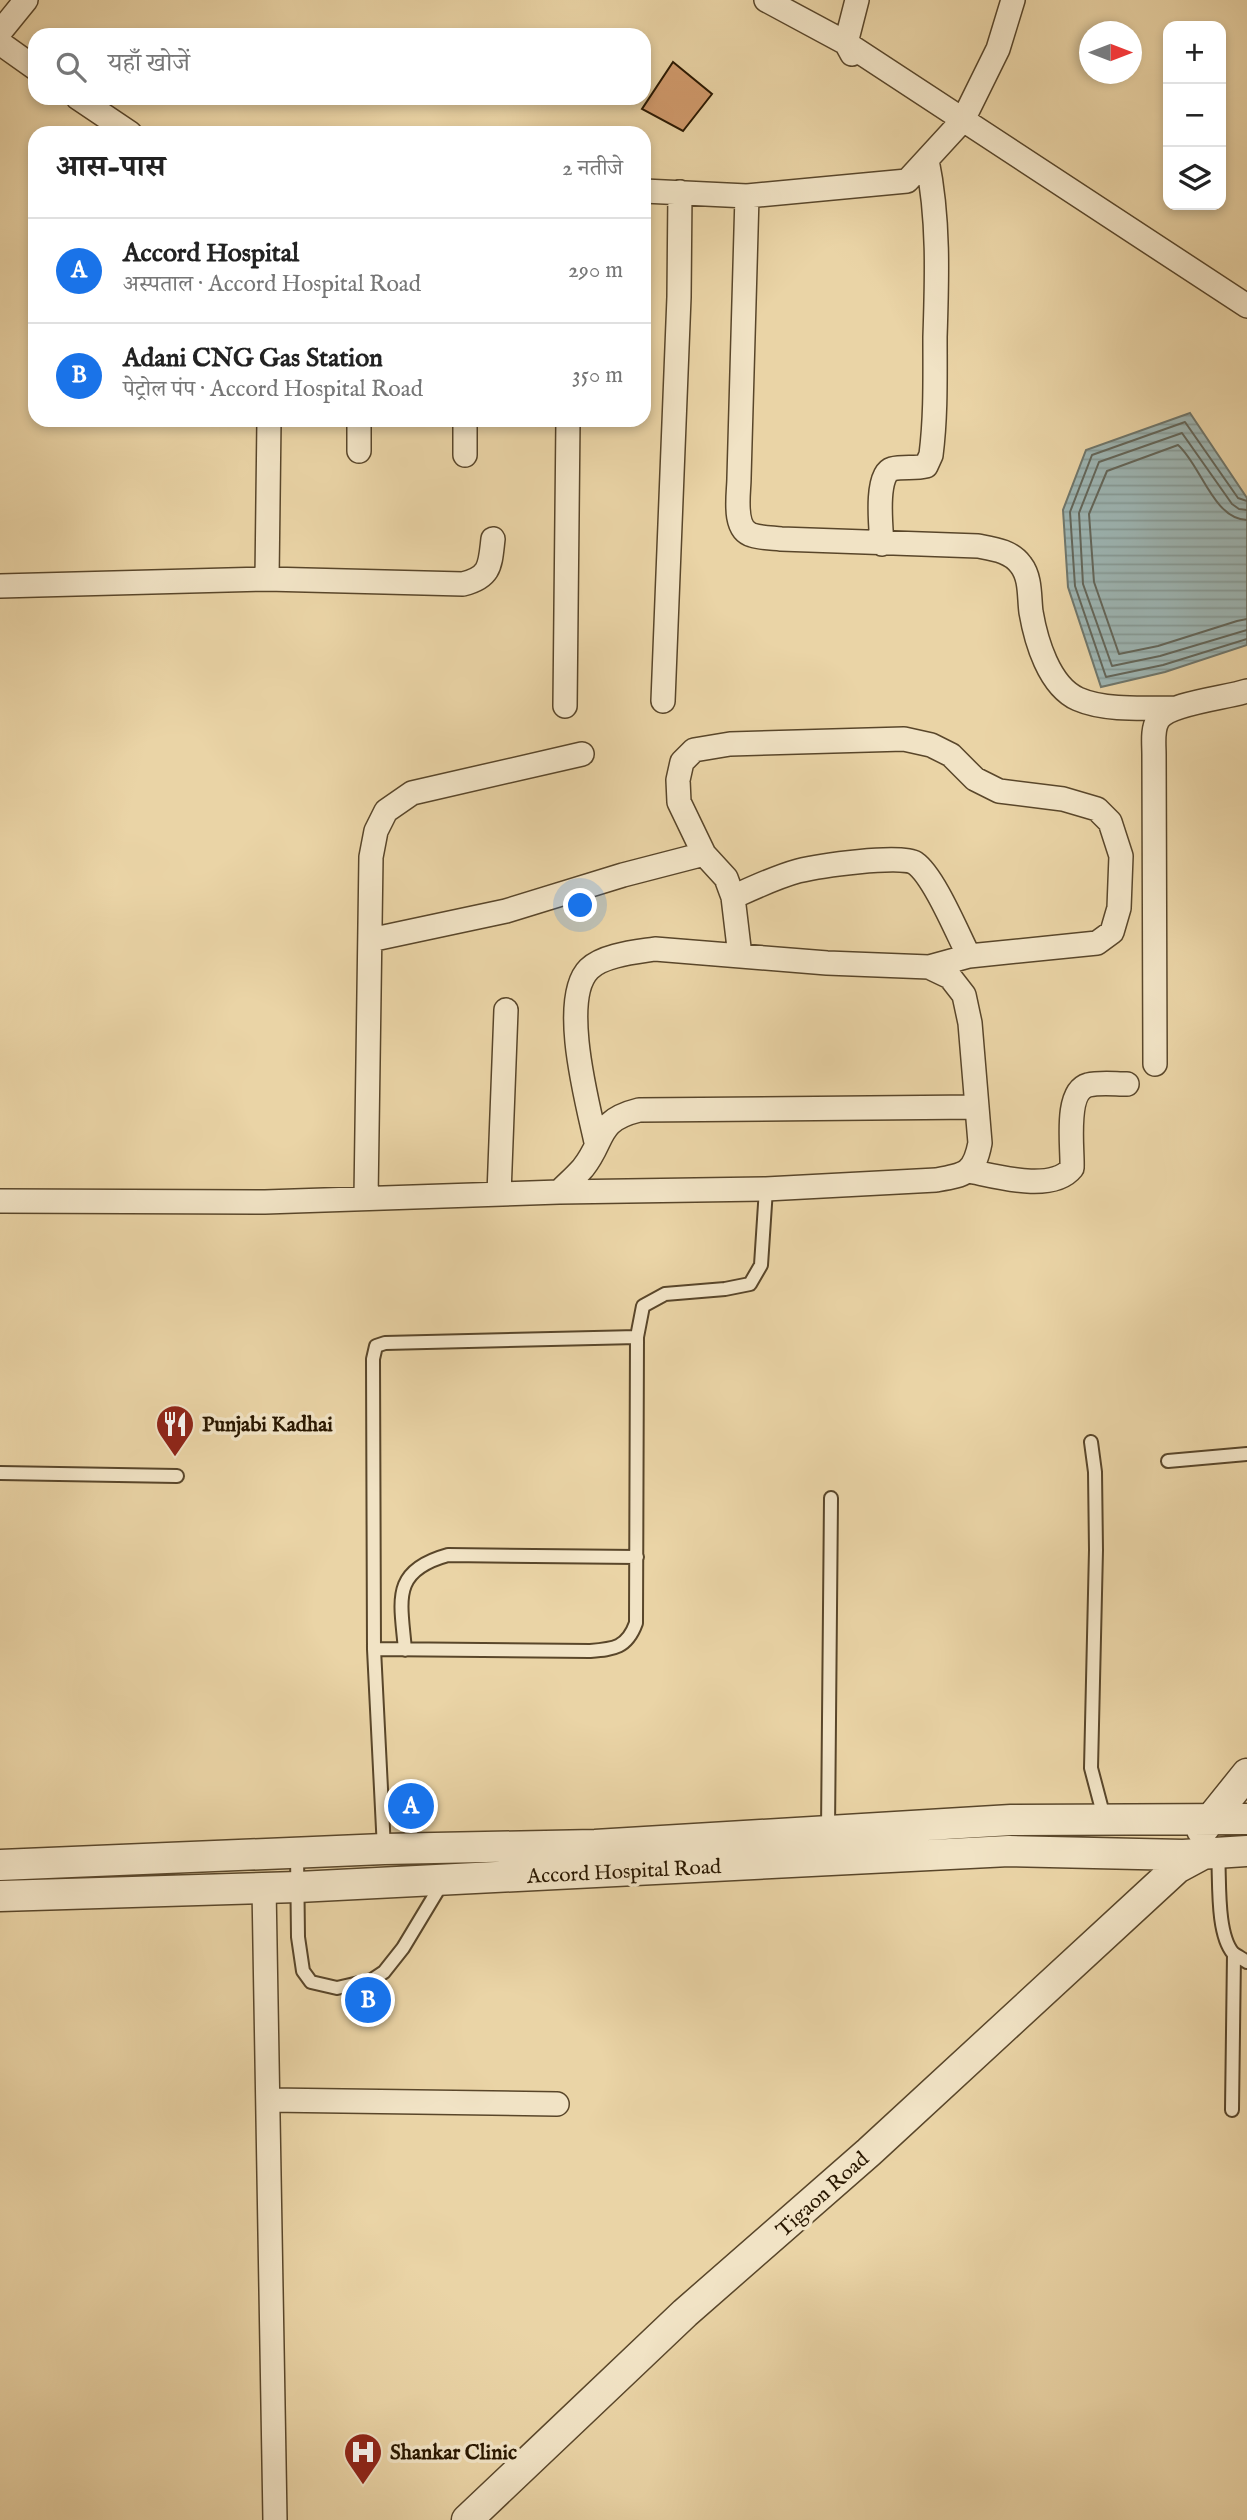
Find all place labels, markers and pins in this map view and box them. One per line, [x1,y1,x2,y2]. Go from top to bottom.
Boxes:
restaurant icon: Punjabi Kadhai [154,1403,196,1458]
place label: Punjabi Kadhai [202,1412,333,1439]
pin: A [388,1780,434,1832]
pin: B [345,1974,391,2026]
hospital icon: Shankar Clinic [342,2431,384,2486]
place label: Shankar Clinic [390,2440,517,2467]

